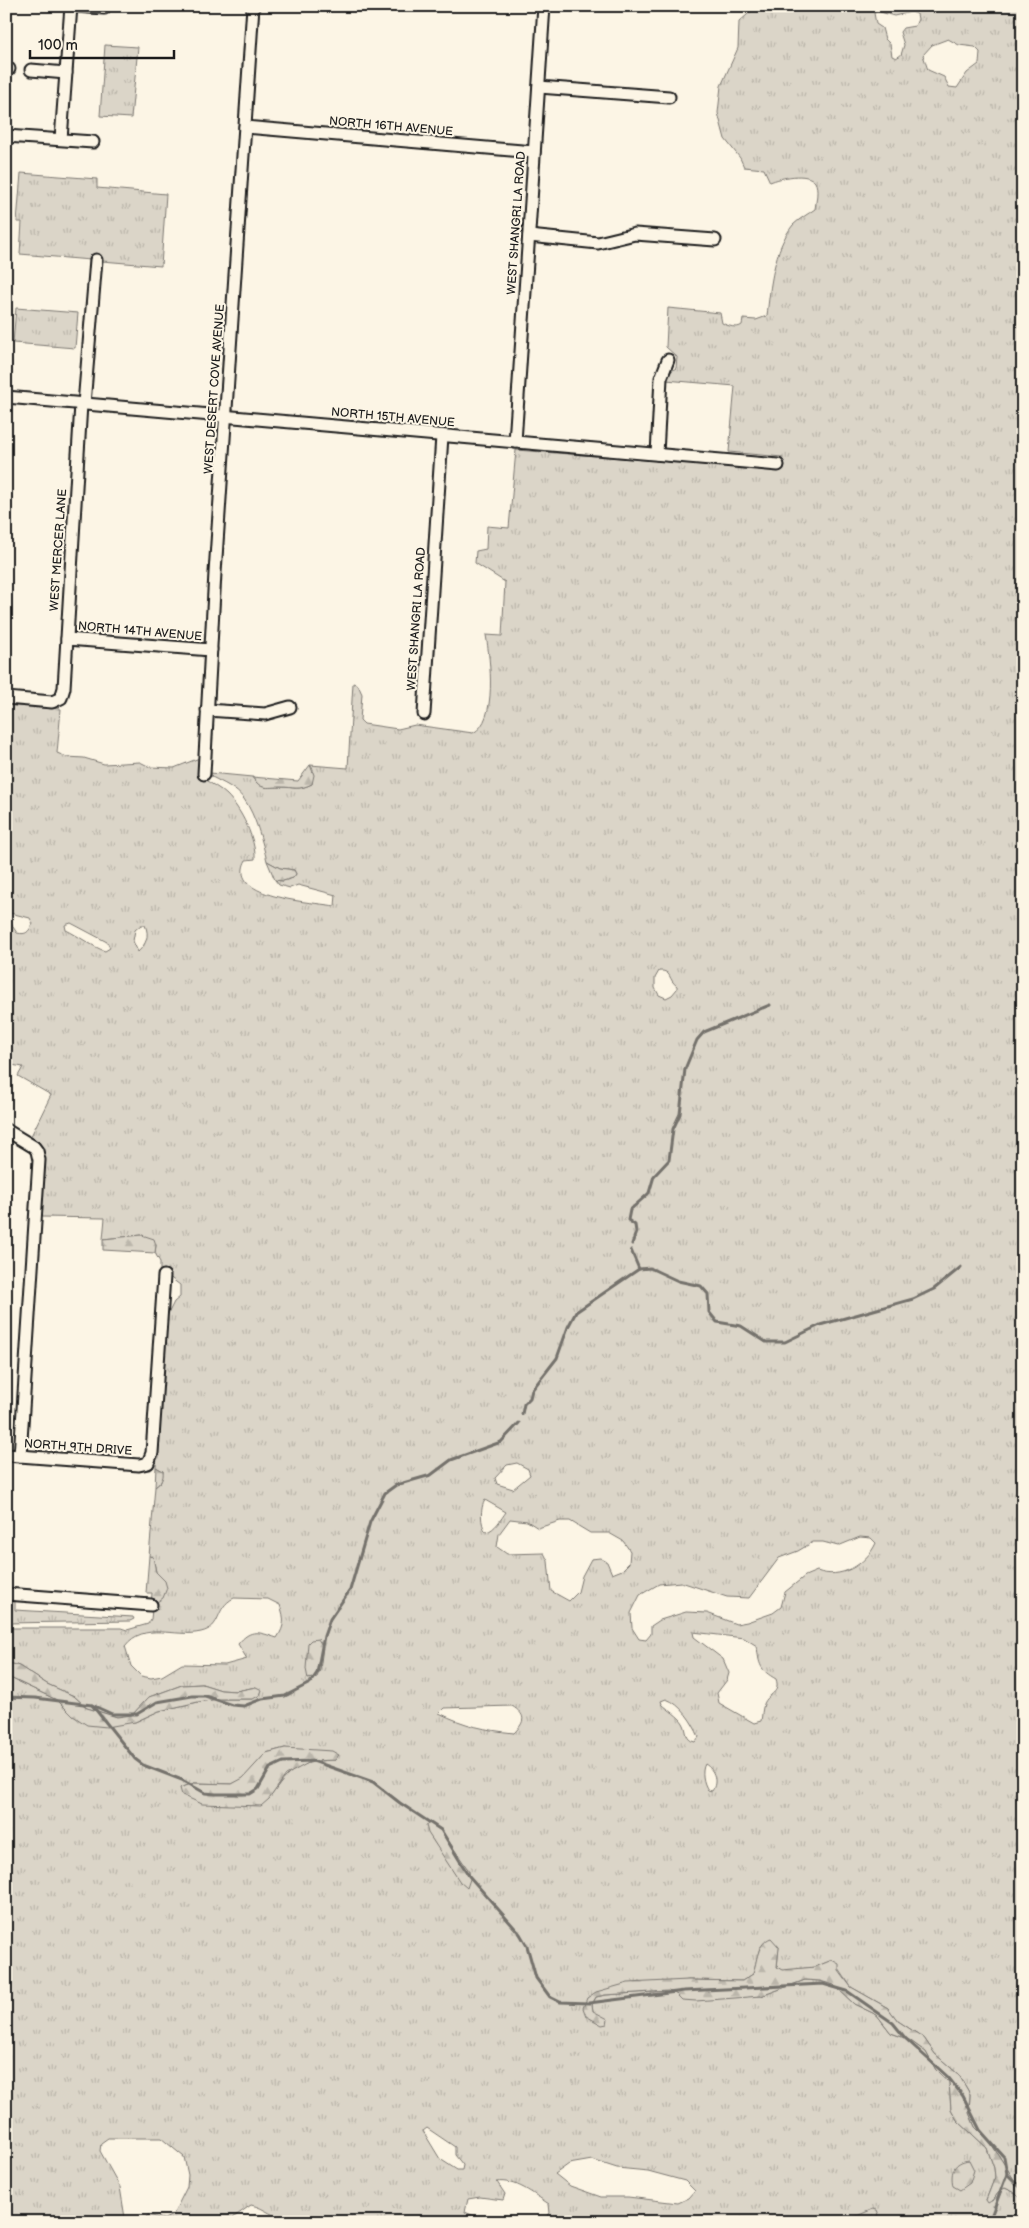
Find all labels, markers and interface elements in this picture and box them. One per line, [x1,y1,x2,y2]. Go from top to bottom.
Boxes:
scale bar [30,28,174,60]
text: 100 m [38,36,78,55]
street label: NORTH 16TH AVENUE [328,114,454,139]
street label: WEST SHANGRI LA ROAD [504,151,529,295]
street label: WEST DESERT COVE AVENUE [201,303,228,475]
street label: NORTH 15TH AVENUE [331,405,455,430]
street label: WEST MERCER LANE [47,488,70,612]
street label: WEST SHANGRI LA ROAD [404,547,429,691]
street label: NORTH 14TH AVENUE [77,619,203,644]
street label: NORTH 9TH DRIVE [23,1436,133,1459]

